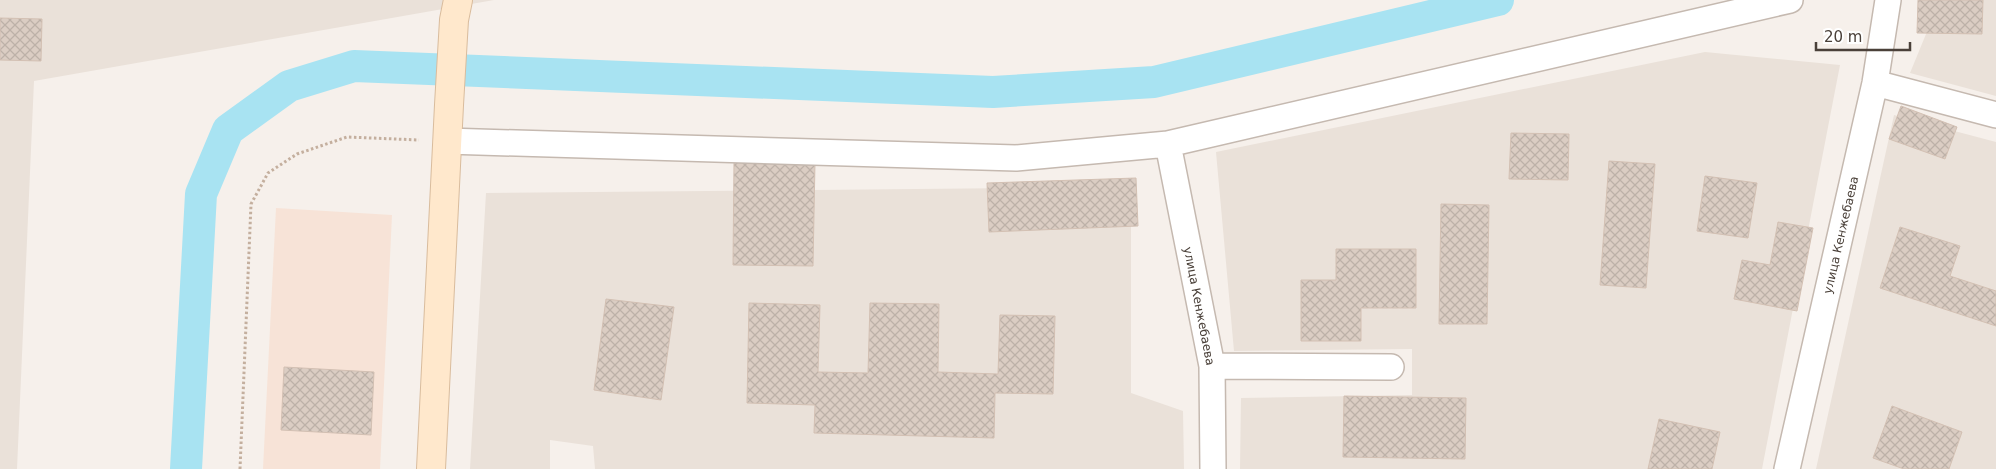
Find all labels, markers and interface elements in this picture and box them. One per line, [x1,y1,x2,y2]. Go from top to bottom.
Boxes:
scale bar [1816,20,1910,52]
text: 20 m [1824,28,1862,46]
street label: улица Кенжебаева [1821,175,1861,295]
street label: улица Кенжебаева [1181,246,1217,366]

